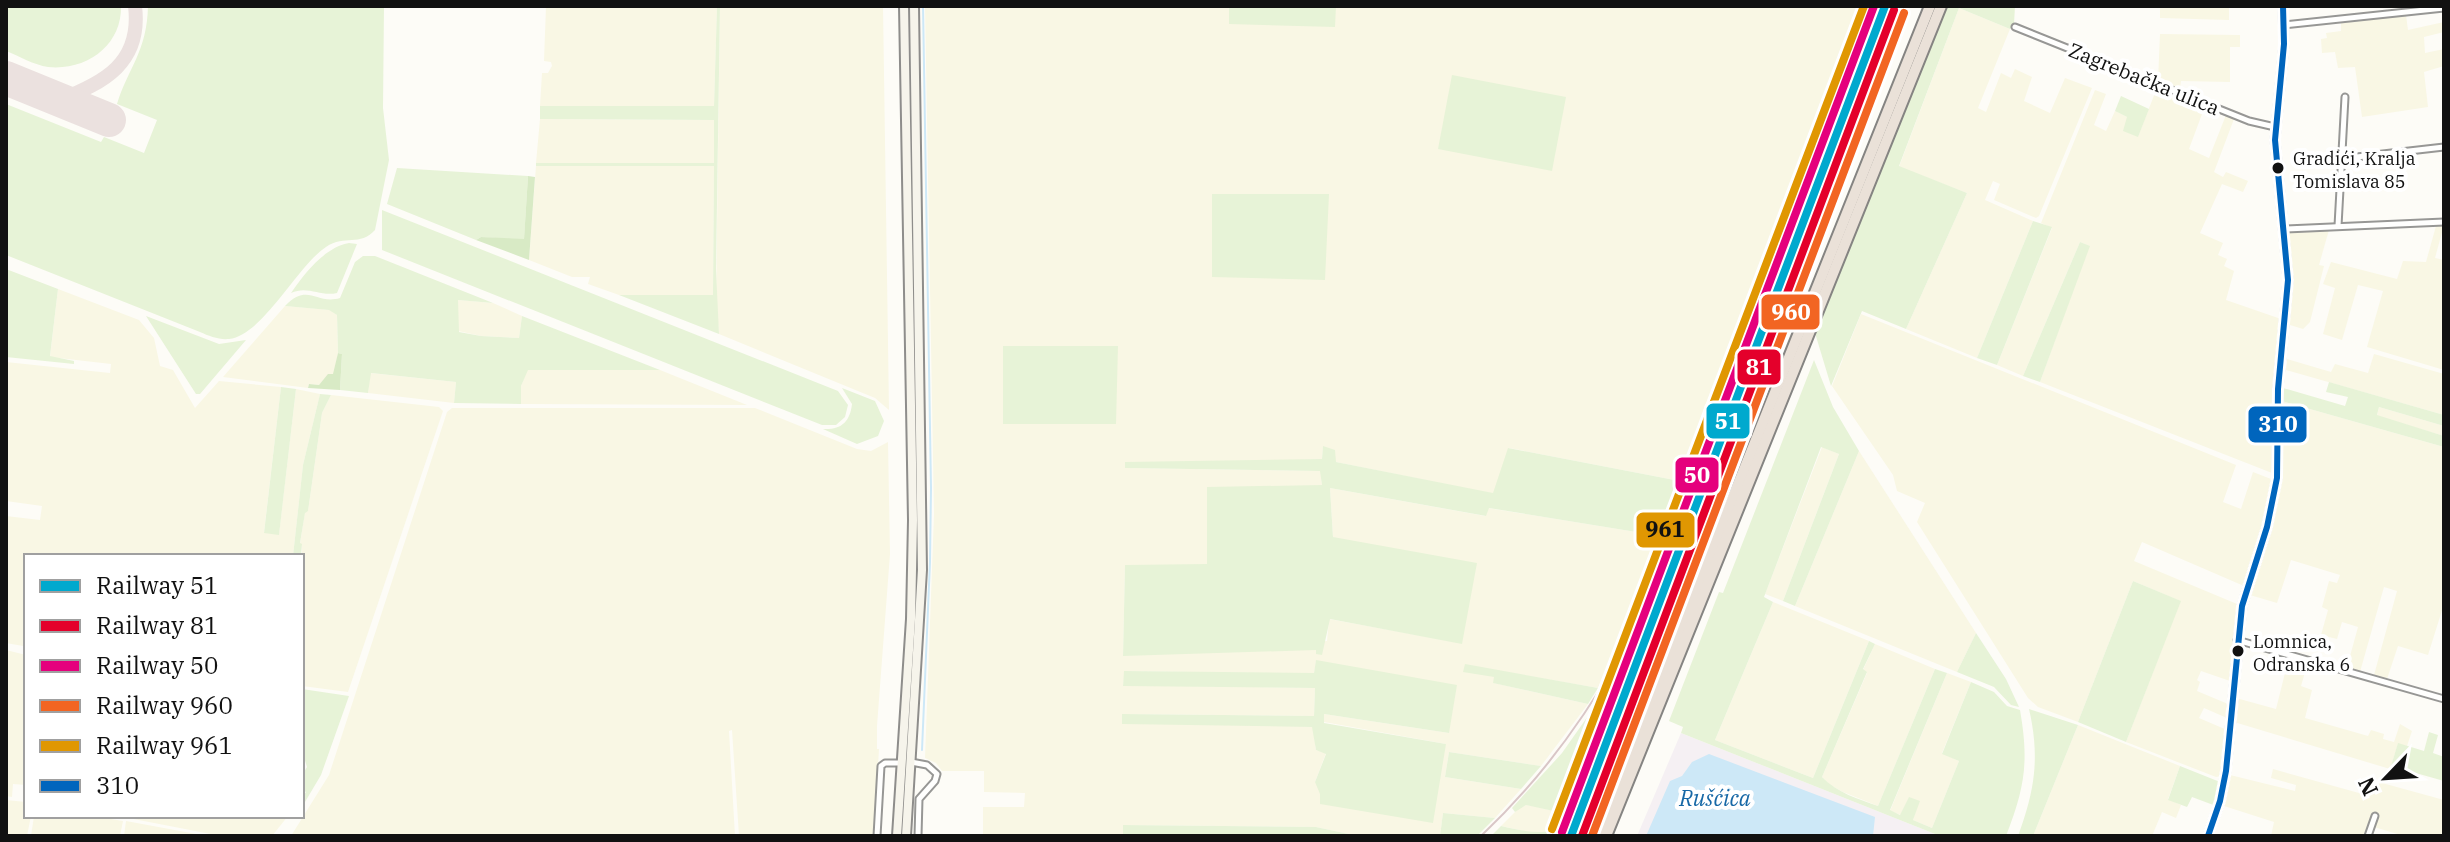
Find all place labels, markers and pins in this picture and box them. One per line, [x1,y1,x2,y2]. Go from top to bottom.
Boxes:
place label: Gradići, Kralja Tomislava 85 [2293,147,2416,193]
marker: Gradići, Kralja Tomislava 85 [2270,160,2286,176]
place label: Lomnica, Odranska 6 [2253,630,2350,676]
marker: Lomnica, Odranska 6 [2230,643,2246,659]

